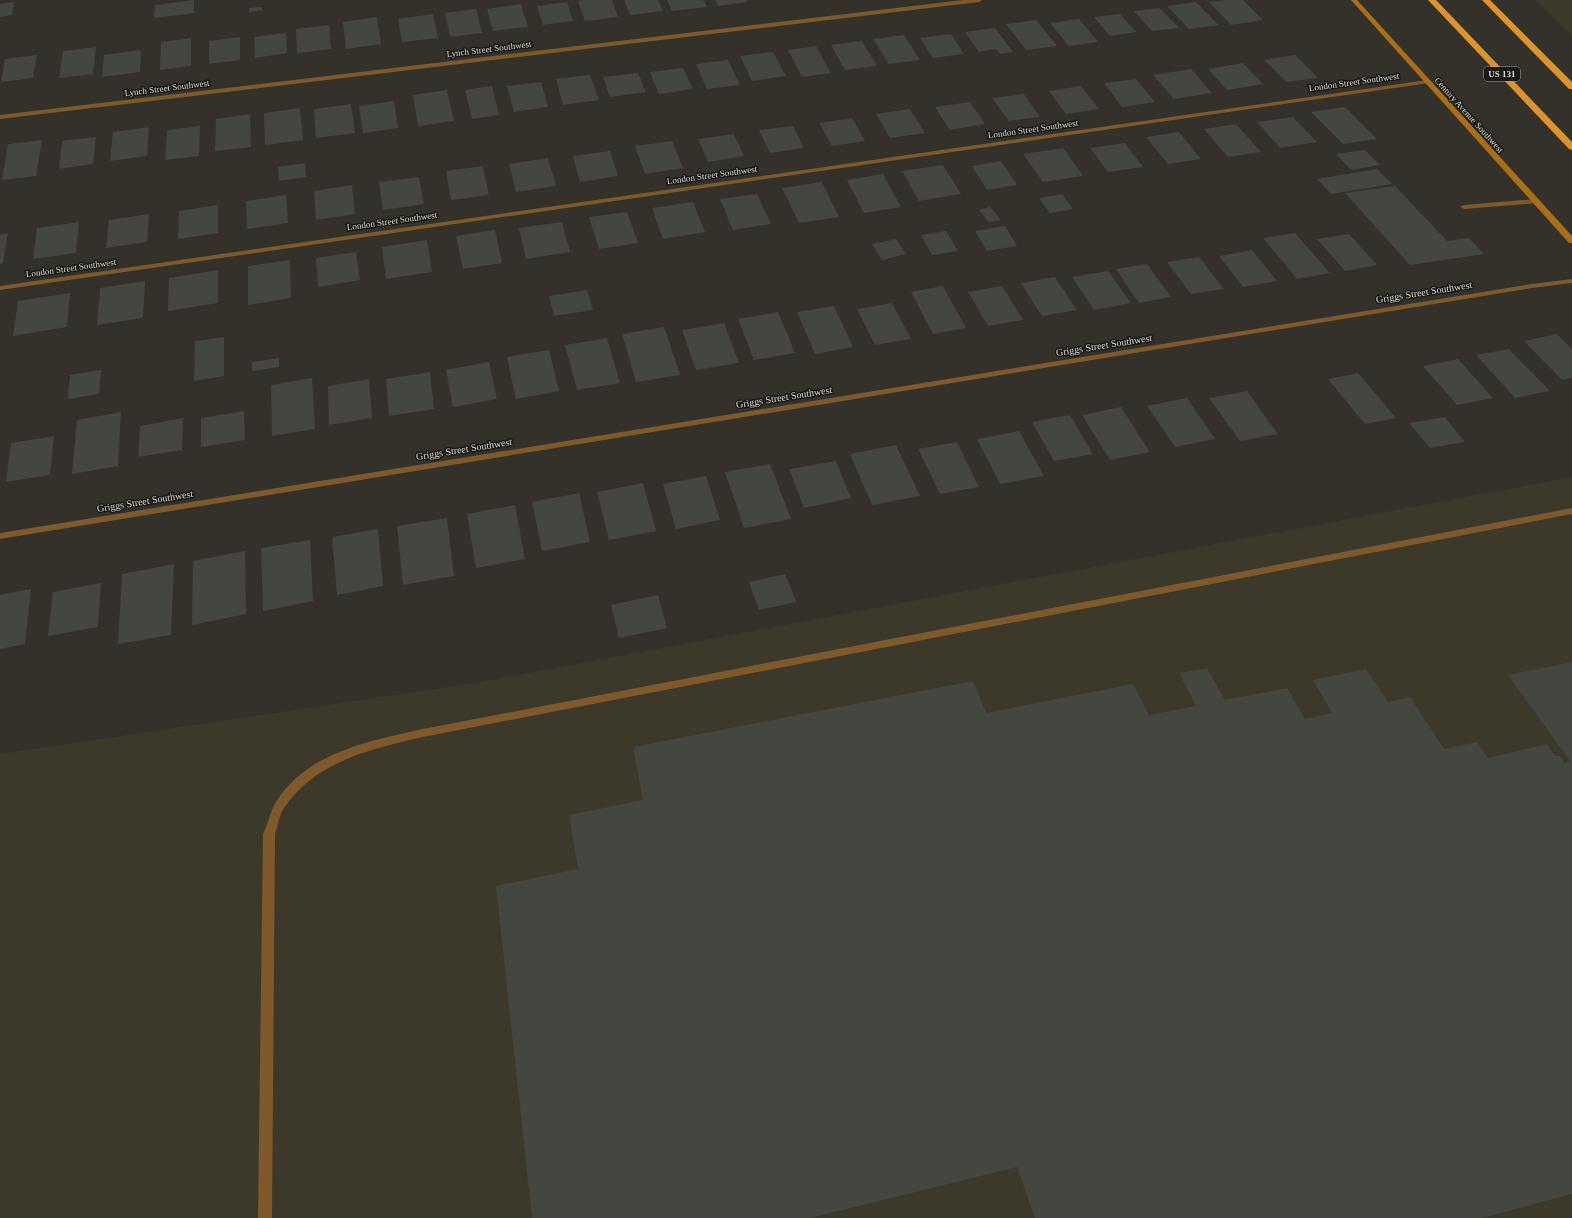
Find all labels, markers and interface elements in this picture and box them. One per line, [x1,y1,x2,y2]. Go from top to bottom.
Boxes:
street label: Lynch Street Southwest [446,39,533,59]
road number: US 131 [1484,67,1520,81]
street label: London Street Southwest [1308,71,1400,93]
street label: Century Avenue Southwest [1433,75,1506,155]
street label: Lynch Street Southwest [124,78,211,98]
street label: London Street Southwest [987,118,1079,140]
street label: London Street Southwest [666,164,758,186]
street label: London Street Southwest [346,210,438,232]
street label: London Street Southwest [25,257,117,279]
street label: Griggs Street Southwest [1375,279,1473,305]
street label: Griggs Street Southwest [1055,332,1153,358]
street label: Griggs Street Southwest [735,384,833,410]
street label: Griggs Street Southwest [415,436,513,462]
street label: Griggs Street Southwest [96,488,194,514]

